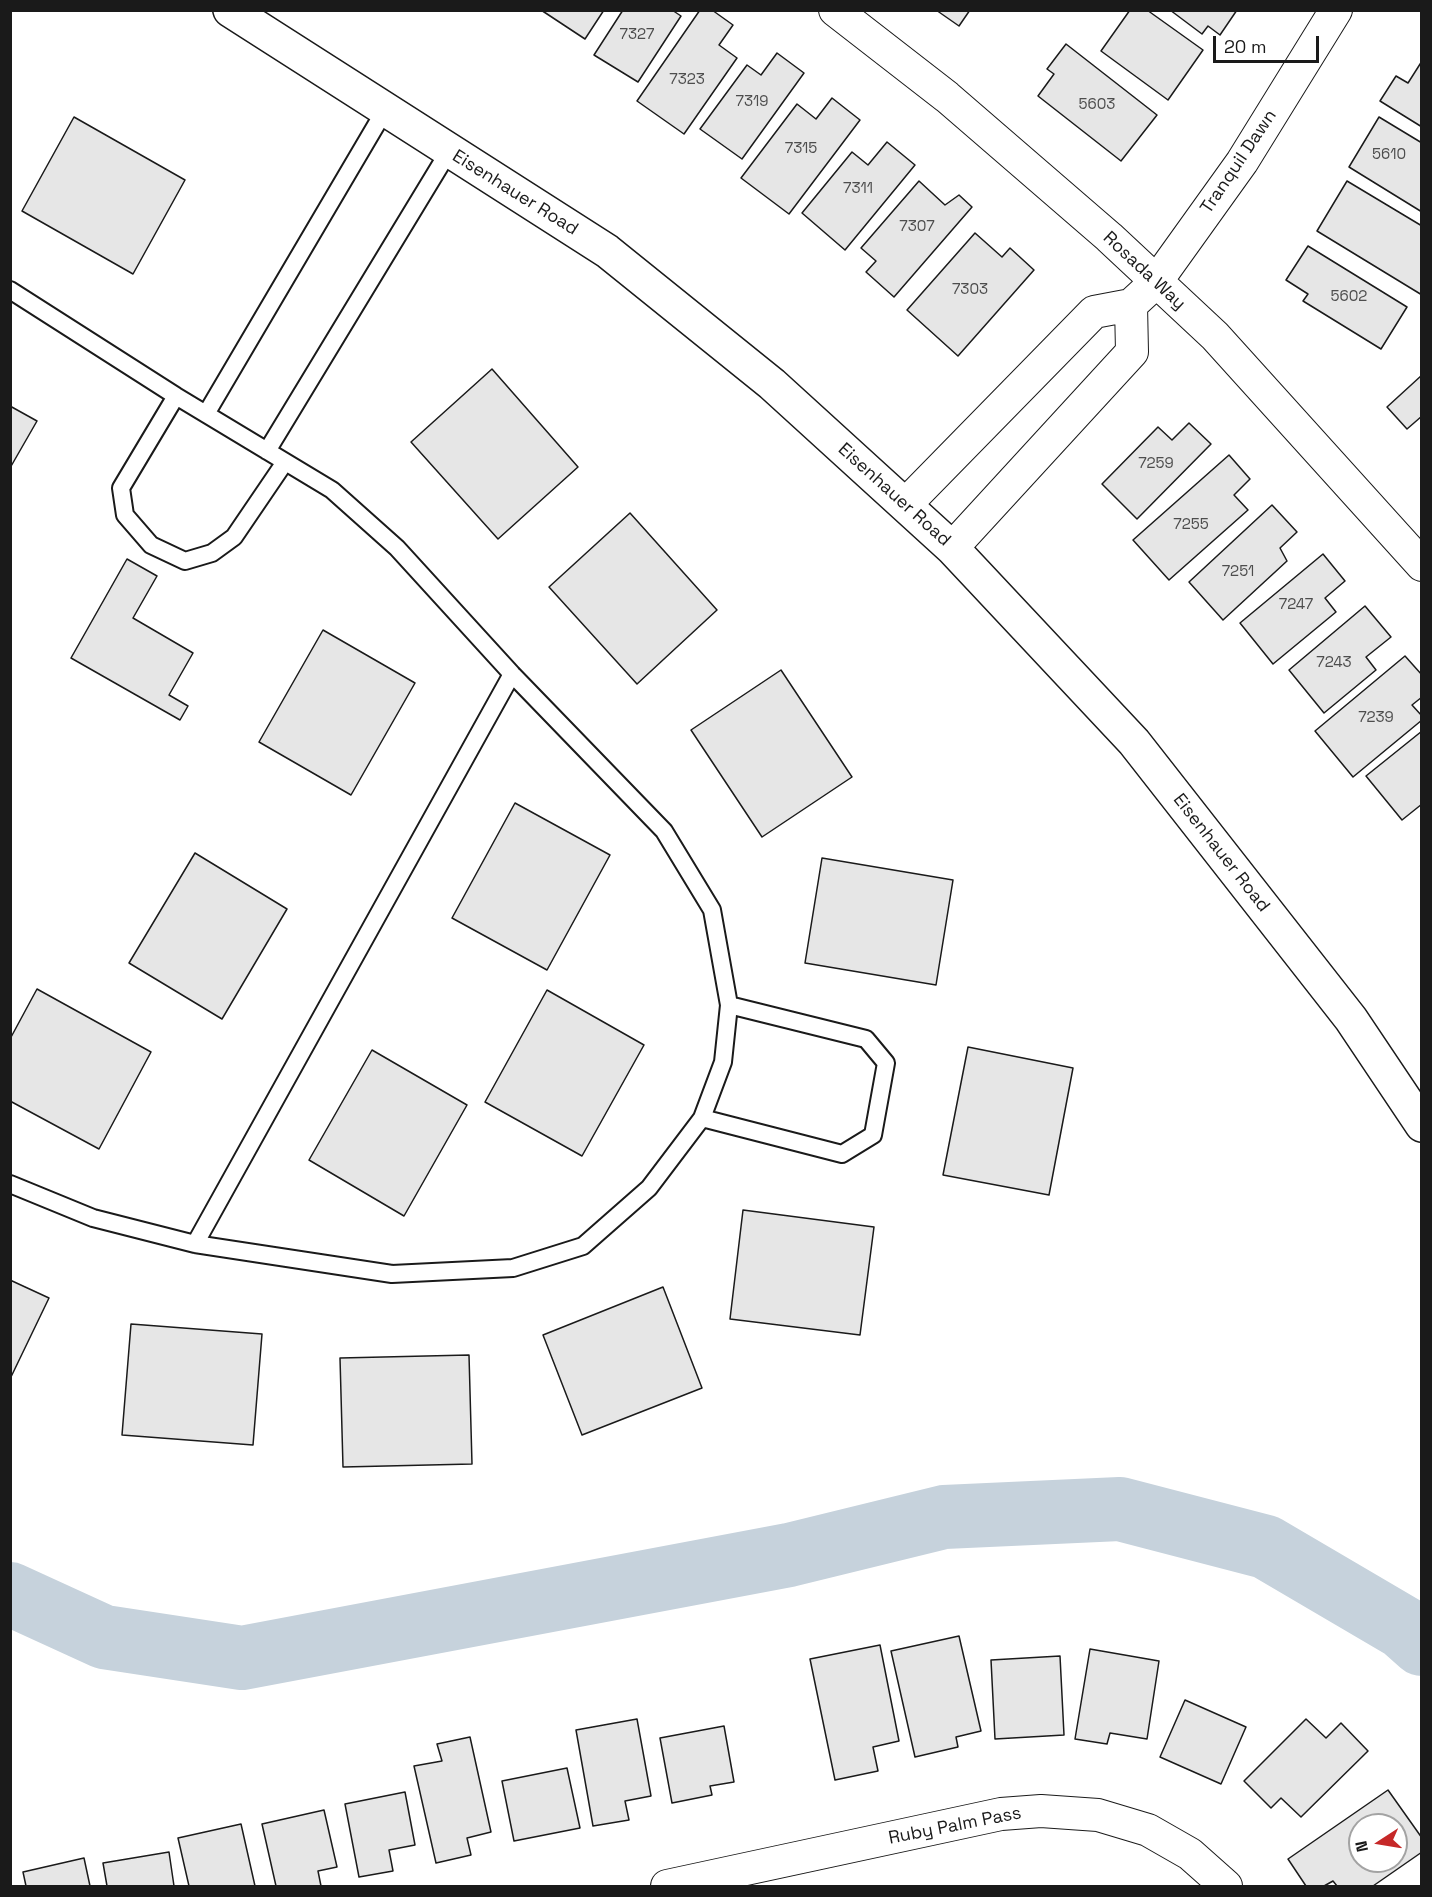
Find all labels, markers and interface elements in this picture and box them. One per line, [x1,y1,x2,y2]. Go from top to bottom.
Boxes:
scale bar [1216,24,1322,62]
house number: 7327 [620,26,654,44]
text: 20 m [1224,35,1267,58]
house number: 7323 [669,71,705,89]
house number: 7319 [736,93,768,111]
house number: 5603 [1079,96,1115,114]
street label: Tranquil Dawn [1196,106,1282,218]
house number: 7315 [785,140,817,158]
street label: Eisenhauer Road [448,146,582,240]
house number: 5610 [1372,146,1406,164]
house number: 7311 [843,180,873,198]
house number: 7307 [899,218,935,236]
street label: Rosada Way [1098,227,1190,315]
house number: 7303 [952,281,988,299]
house number: 5602 [1331,288,1367,306]
street label: Eisenhauer Road [833,439,955,551]
house number: 7259 [1138,455,1174,473]
house number: 7255 [1173,516,1209,534]
house number: 7251 [1222,563,1254,581]
house number: 7247 [1279,596,1313,614]
house number: 7243 [1316,654,1352,672]
house number: 7239 [1358,709,1394,727]
street label: Eisenhauer Road [1168,790,1274,916]
street label: Ruby Palm Pass [887,1803,1023,1849]
north arrow [1348,1813,1408,1873]
text: N [1350,1839,1373,1854]

